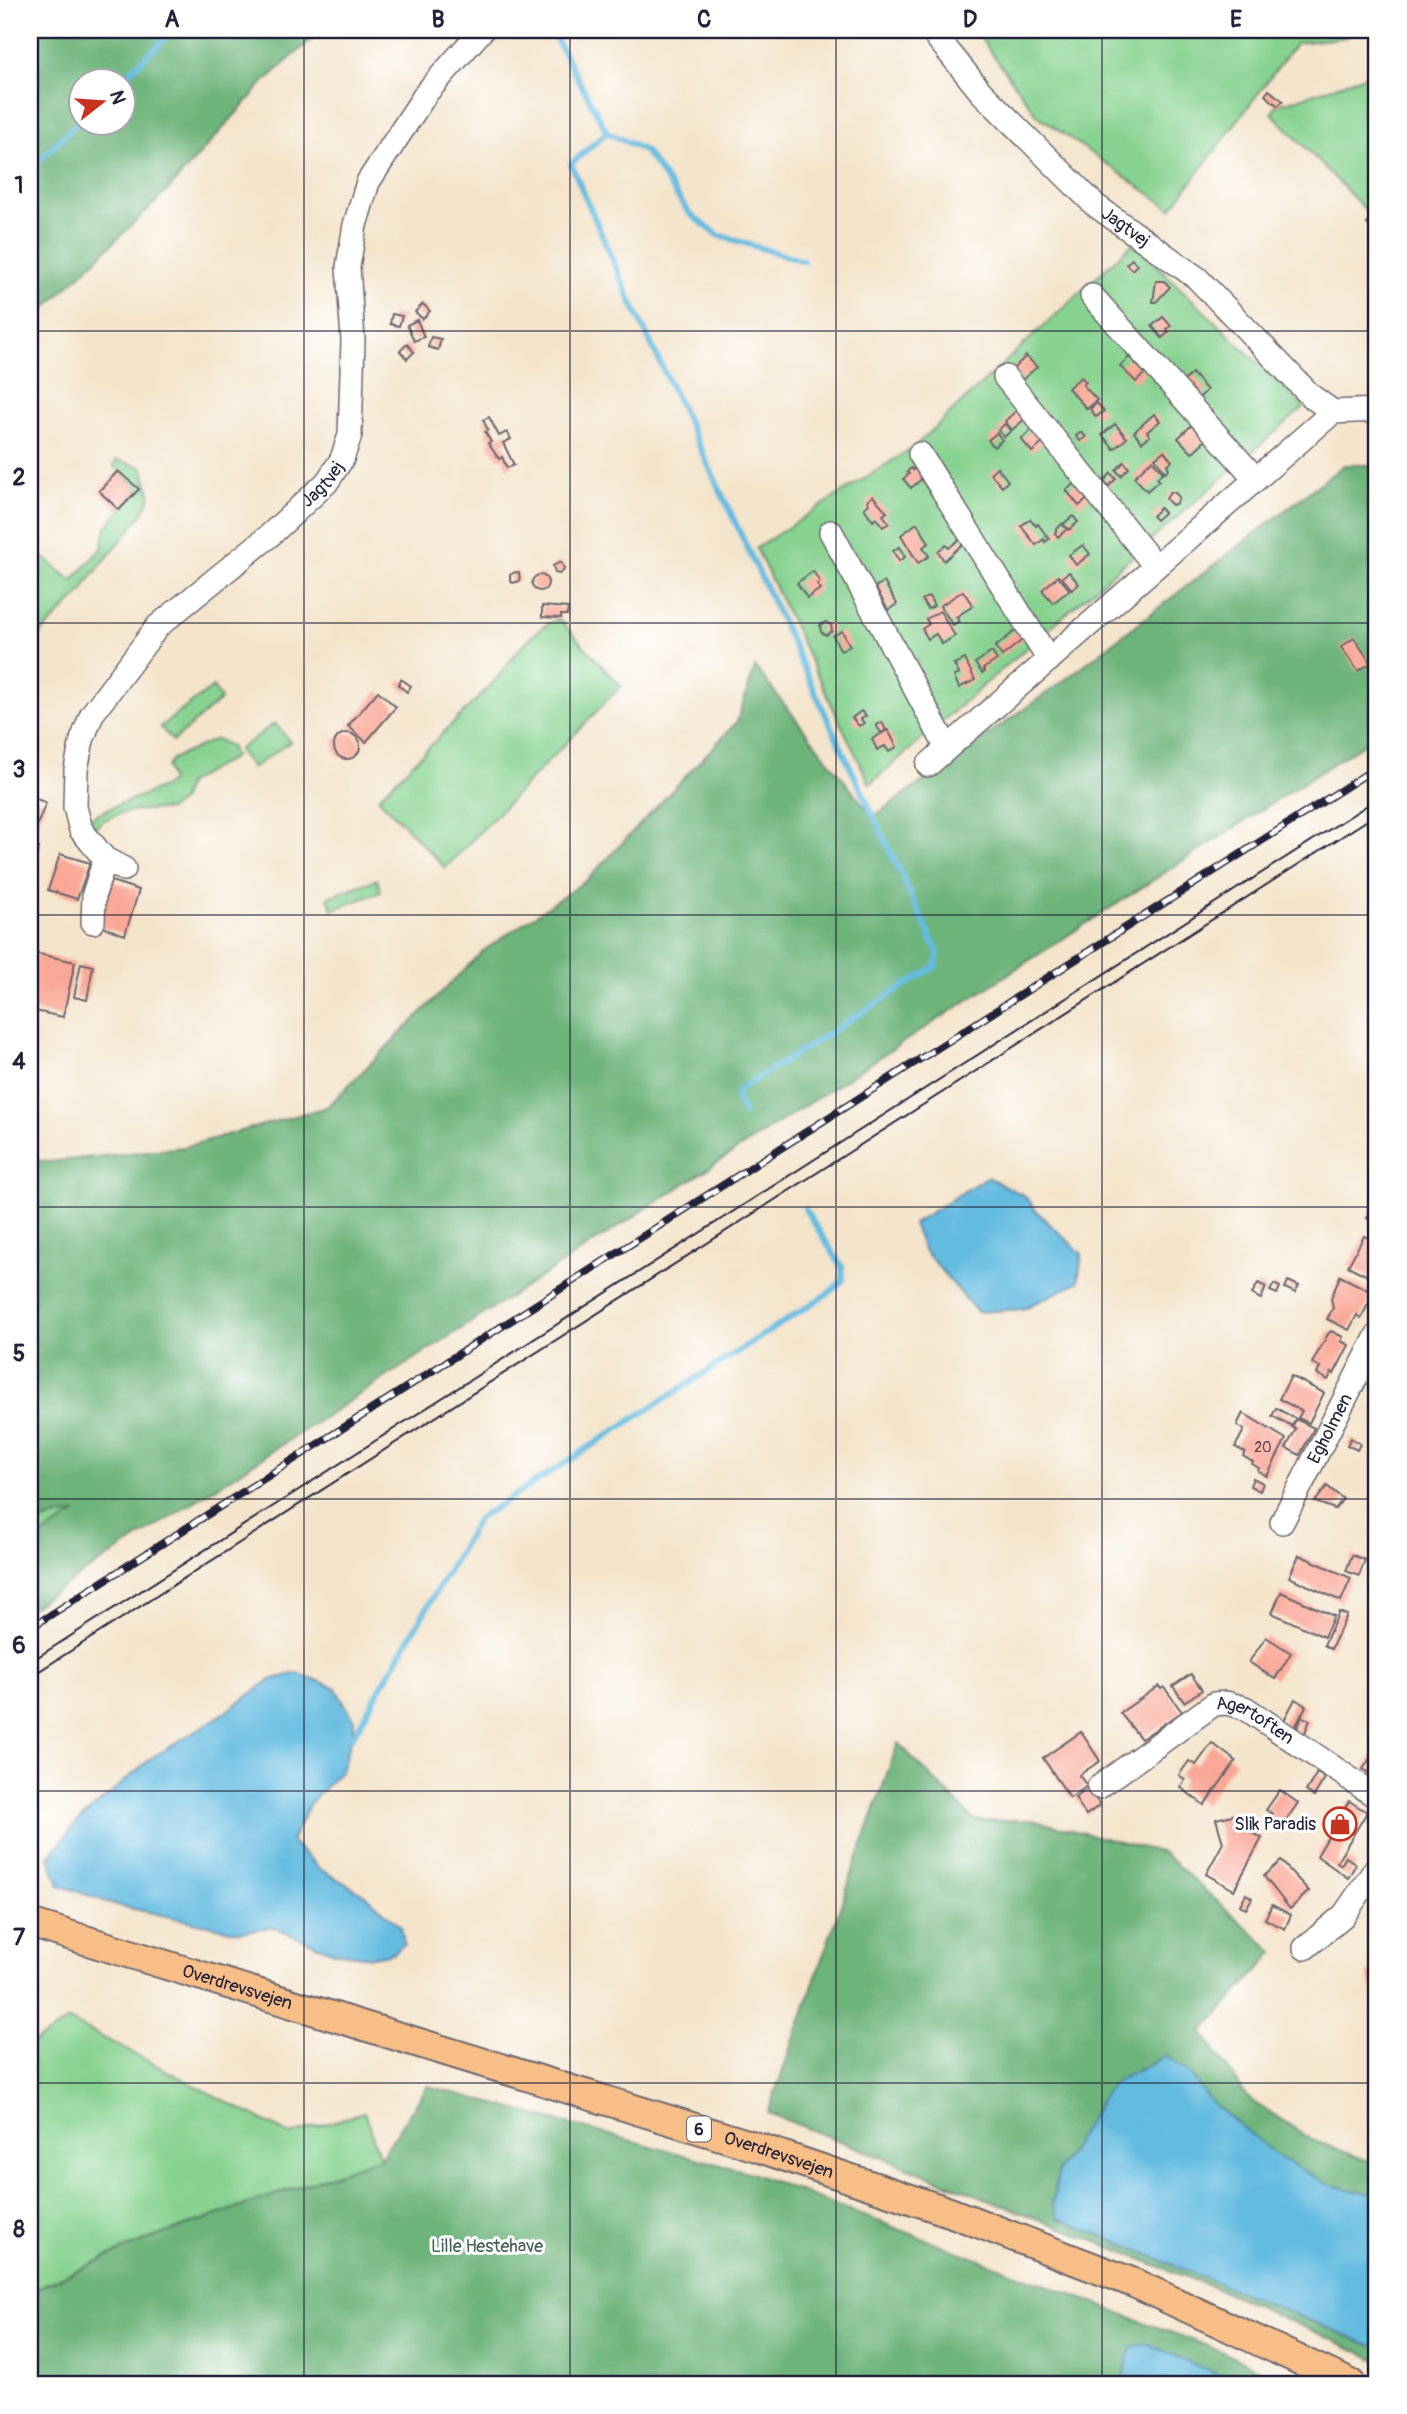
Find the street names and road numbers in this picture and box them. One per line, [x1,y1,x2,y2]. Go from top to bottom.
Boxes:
street label: Jagtvej [1097,202,1154,253]
street label: Jagtvej [296,457,349,512]
street label: Egholmen [1303,1390,1358,1468]
street label: Agertoften [1215,1692,1298,1750]
street label: Overdrevsvejen [179,1960,295,2015]
road number: 6 [687,2116,711,2142]
street label: Overdrevsvejen [721,2127,837,2184]

